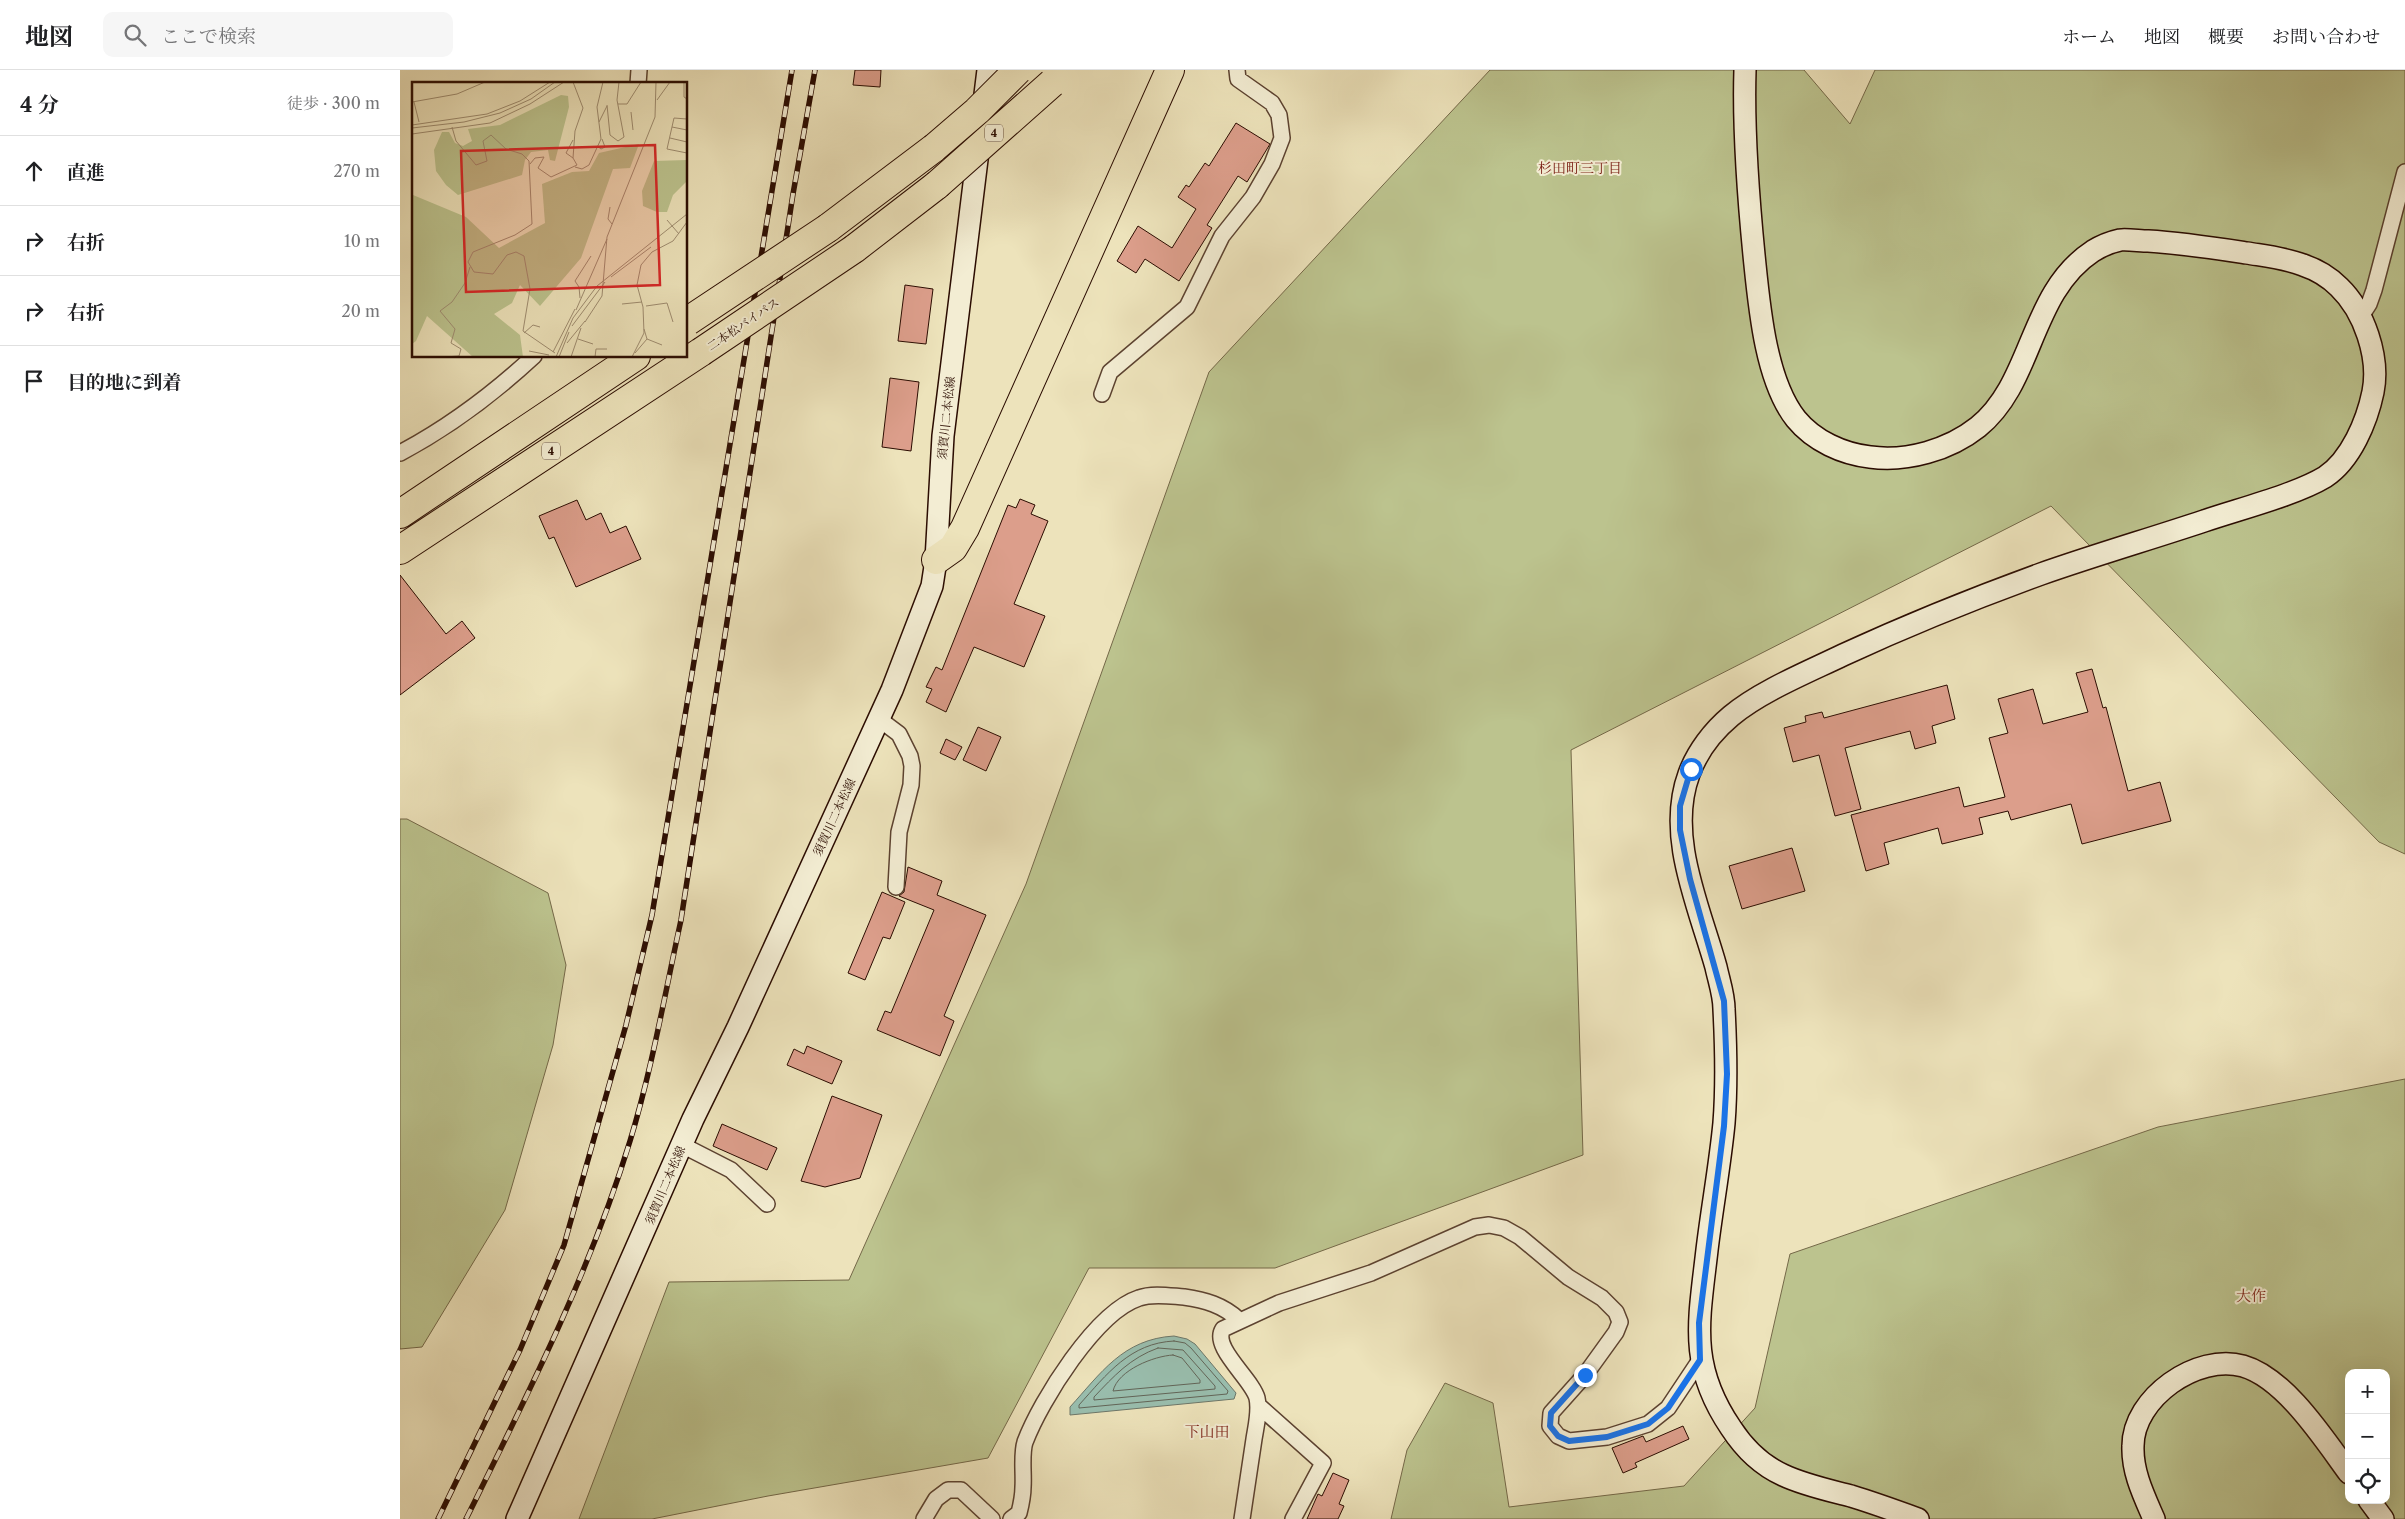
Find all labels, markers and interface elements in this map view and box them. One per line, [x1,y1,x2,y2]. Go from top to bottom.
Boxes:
search box [103,12,453,57]
icon: search [121,21,149,49]
text: 地図 [25,22,73,51]
text: ここで検索 [161,25,256,48]
text: ホーム [2062,26,2116,48]
text: 地図 [2144,26,2180,48]
text: 概要 [2208,26,2244,48]
text: お問い合わせ [2272,26,2380,48]
inset map [412,82,688,358]
text: 4 分 [20,92,59,117]
text: 徒歩 · 300 m [287,93,380,113]
road number: 4 [985,124,1003,142]
icon: ahead [20,157,48,185]
district label: 杉田町三丁目 [1538,159,1622,177]
text: 直進 [67,161,105,184]
text: 270 m [334,161,380,181]
icon: right [20,227,48,255]
text: 右折 [67,231,105,254]
text: 10 m [344,231,380,251]
street label: 二本松バイパス [704,294,782,354]
icon: right [20,297,48,325]
text: 右折 [67,301,105,324]
text: 20 m [341,301,380,321]
icon: arrive [20,367,48,395]
text: 目的地に到着 [67,371,181,394]
street label: 須賀川二本松線 [934,375,958,461]
road number: 4 [542,442,560,460]
route start [1680,758,1703,781]
street label: 須賀川二本松線 [809,776,859,858]
street label: 須賀川二本松線 [642,1143,688,1227]
district label: 大作 [2236,1286,2266,1305]
route end [1574,1364,1597,1387]
map controls [2345,1369,2390,1504]
button: + [2345,1369,2390,1414]
button: − [2345,1414,2390,1459]
district label: 下山田 [1184,1422,1230,1441]
button: locate [2345,1459,2390,1504]

